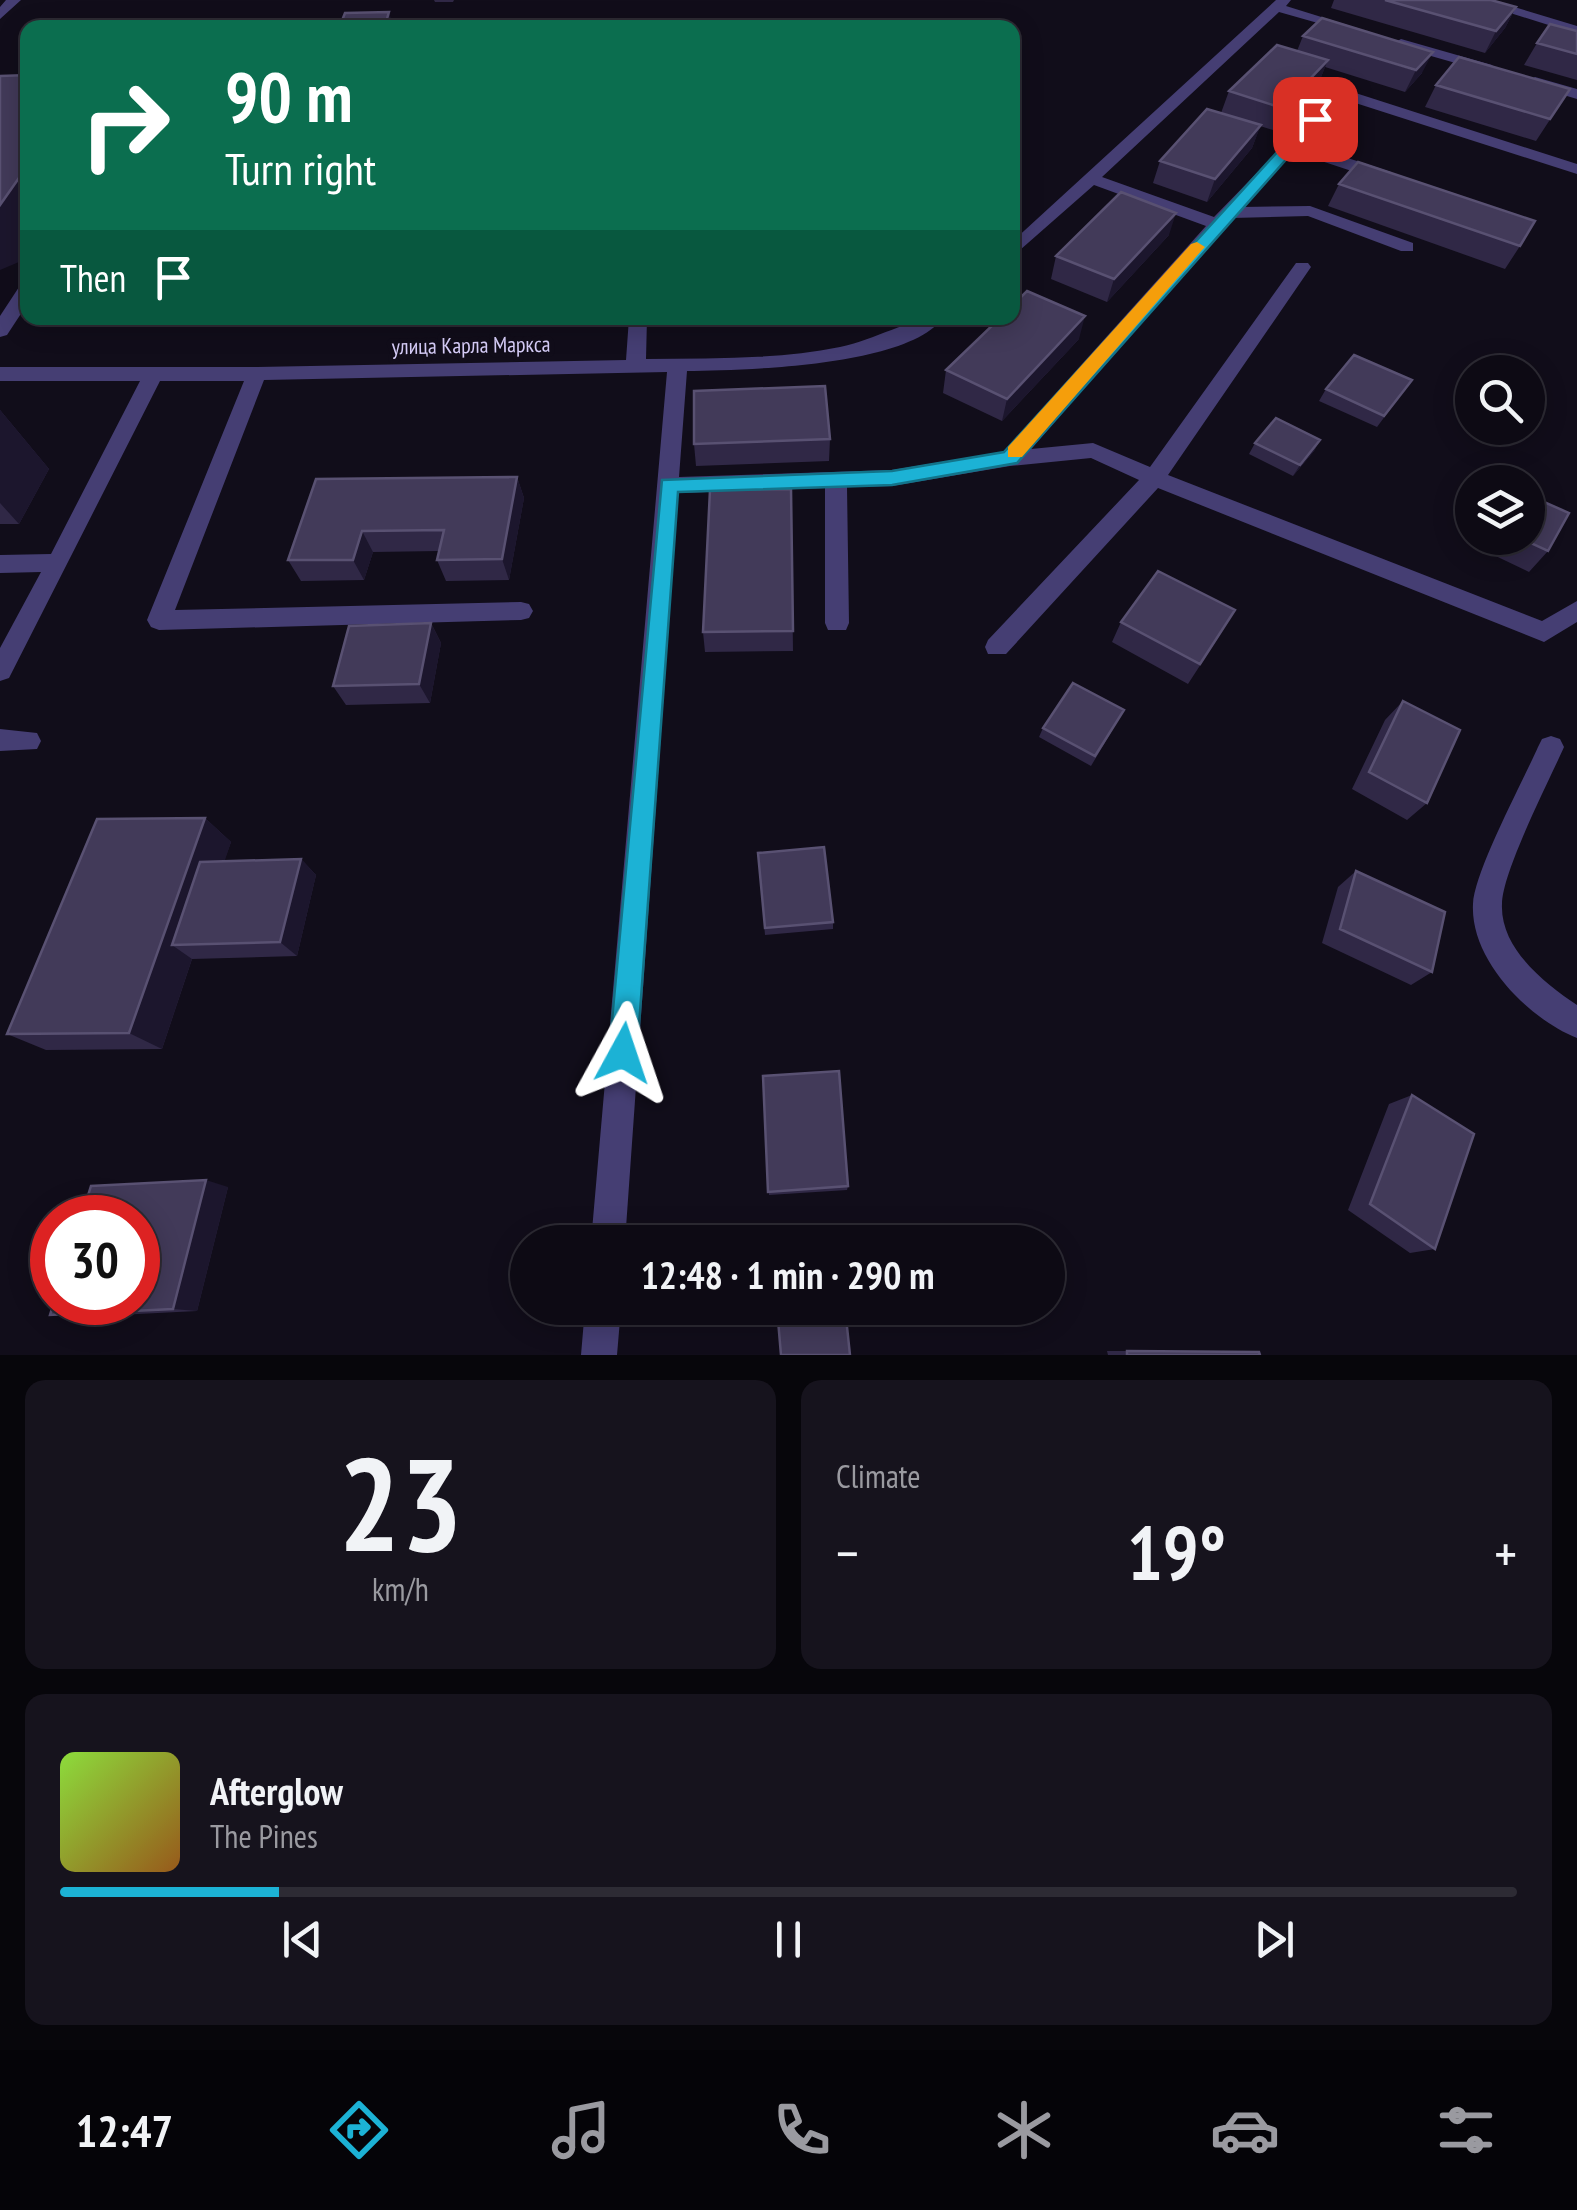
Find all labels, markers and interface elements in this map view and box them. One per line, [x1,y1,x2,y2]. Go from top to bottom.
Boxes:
text: 90 m [225,51,353,141]
icon: right [60,60,190,190]
pin [1273,77,1358,162]
icon: arrive [1288,92,1343,147]
text: Turn right [225,139,376,197]
icon: arrive [146,250,201,305]
text: Then [60,253,126,302]
street label: улица Карла Маркса [391,330,551,360]
map controls [1455,355,1545,555]
button: search [1455,355,1545,445]
button: layers [1455,465,1545,555]
position arrow [571,1001,675,1105]
speed limit sign: 30 [30,1195,160,1325]
text: 12:48 · 1 min · 290 m [641,1250,934,1299]
text: 23 [338,1419,463,1587]
text: Climate [836,1455,920,1497]
text: 19° [1127,1504,1226,1601]
text: − [836,1517,859,1588]
text: + [1494,1517,1517,1588]
text: km/h [372,1568,429,1610]
text: Afterglow [210,1766,343,1815]
text: The Pines [210,1815,318,1857]
icon: previous [275,1912,330,1967]
icon: pause [761,1912,816,1967]
icon: next [1247,1912,1302,1967]
icon: directions [324,2095,394,2165]
icon: music [546,2095,616,2165]
icon: phone [767,2095,837,2165]
icon: climate [989,2095,1059,2165]
icon: car [1210,2095,1280,2165]
icon: filters [1431,2095,1501,2165]
text: 12:47 [76,2101,173,2159]

